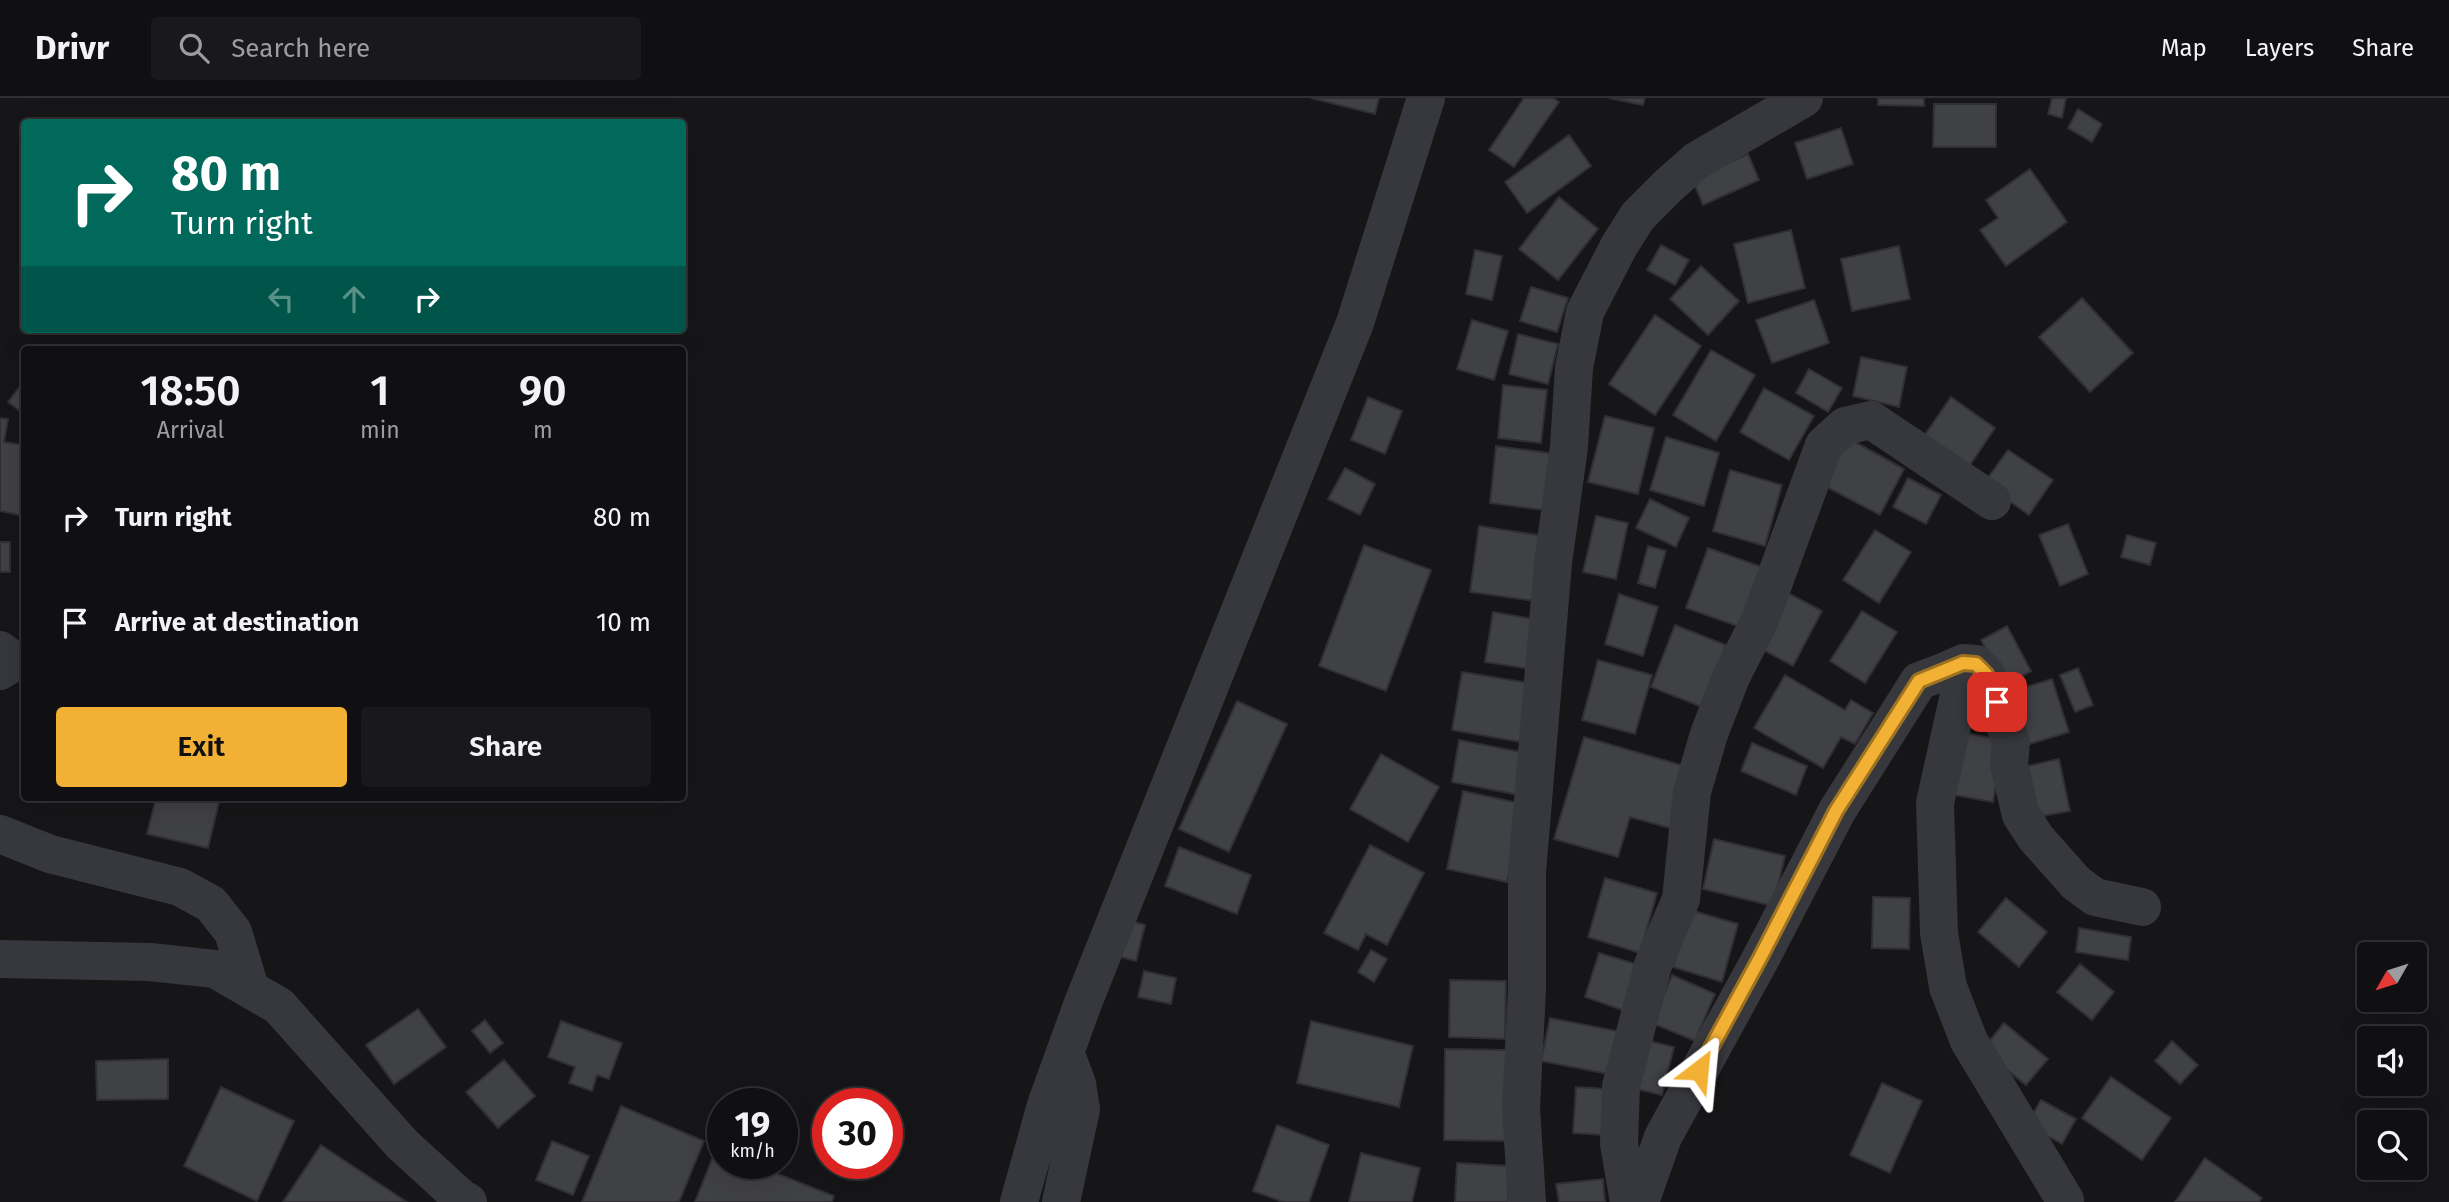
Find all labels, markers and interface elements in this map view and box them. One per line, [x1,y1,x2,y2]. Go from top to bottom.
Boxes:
search box [151,17,641,80]
text: Drivr [35,28,109,68]
icon: search [175,29,213,67]
text: Search here [231,33,370,64]
text: Map [2161,34,2207,62]
text: Layers [2245,34,2314,62]
text: Share [2352,34,2414,62]
text: 80 m [171,144,281,203]
icon: right [56,147,147,238]
text: Turn right [171,204,313,242]
icon: left [262,280,300,318]
icon: ahead [335,280,373,318]
icon: right [408,280,446,318]
text: 18:50 [140,366,241,416]
text: 1 [370,366,389,416]
text: 90 [519,366,567,416]
text: Arrival [157,416,224,444]
text: min [360,416,400,444]
text: m [533,416,553,444]
icon: right [56,499,94,537]
text: Turn right [115,502,232,533]
text: 80 m [593,502,651,533]
icon: arrive [56,604,94,642]
text: Arrive at destination [115,607,359,638]
text: 10 m [596,607,651,638]
pin [1967,672,2027,732]
icon: arrive [1978,683,2016,721]
button: Exit [56,707,347,787]
button: Share [361,707,651,787]
north arrow [2357,942,2427,1012]
map controls [2357,942,2427,1180]
button: sound [2357,1026,2427,1096]
position arrow [1662,1033,1736,1107]
speed limit sign: 30 [812,1088,903,1179]
text: 19 [735,1103,770,1145]
button: search [2357,1110,2427,1180]
text: km/h [730,1140,775,1162]

